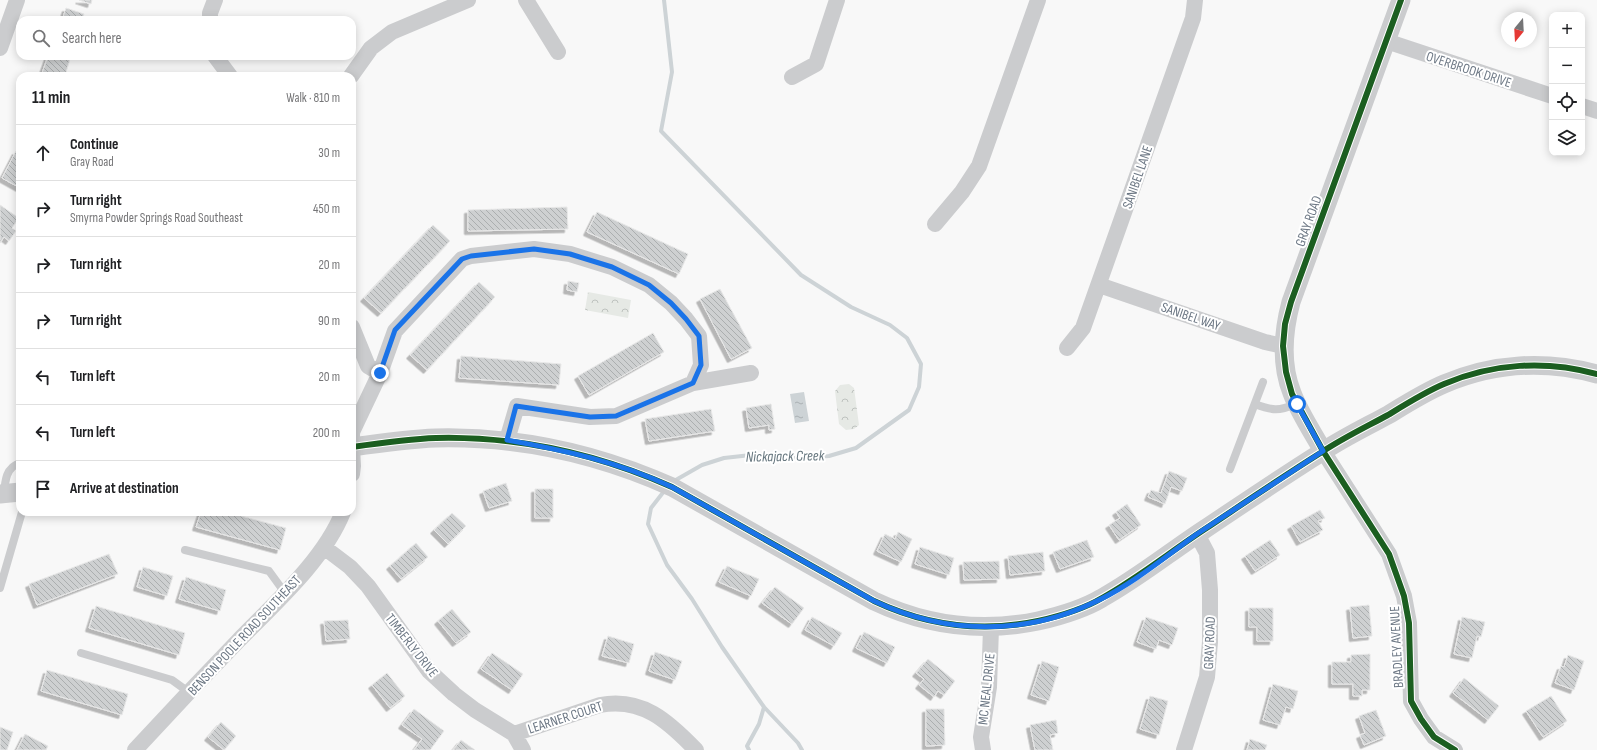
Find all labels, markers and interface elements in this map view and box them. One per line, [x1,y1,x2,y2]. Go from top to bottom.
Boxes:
north arrow [1501,12,1537,48]
map controls [1549,12,1585,156]
button: + [1549,12,1585,48]
search box [16,16,356,60]
icon: search [30,27,52,49]
text: Search here [62,29,122,48]
street label: OVERBROOK DRIVE [1424,48,1514,91]
button: − [1549,48,1585,84]
button: locate [1549,84,1585,120]
text: 11 min [32,88,70,108]
text: Walk · 810 m [286,90,340,106]
button: layers [1549,120,1585,156]
text: Continue [70,135,119,154]
icon: ahead [32,142,54,164]
street label: SANIBEL LANE [1119,143,1156,211]
text: 30 m [318,145,340,161]
text: Gray Road [70,154,114,170]
text: Turn right [70,191,122,210]
street label: GRAY ROAD [1291,193,1326,249]
icon: right [32,198,54,220]
text: 450 m [313,201,340,217]
text: Smyrna Powder Springs Road Southeast [70,210,243,226]
icon: right [32,254,54,276]
text: Turn right [70,255,122,274]
text: 20 m [318,257,340,273]
street label: SANIBEL WAY [1159,298,1223,335]
icon: right [32,310,54,332]
text: Turn right [70,311,122,330]
text: 90 m [318,313,340,329]
route end [371,364,389,382]
icon: left [32,366,54,388]
text: Turn left [70,367,115,386]
text: 20 m [318,369,340,385]
route start [1288,395,1306,413]
icon: left [32,422,54,444]
text: Turn left [70,423,115,442]
text: 200 m [313,425,340,441]
water label: Nickajack Creek [746,446,825,467]
icon: arrive [32,478,54,500]
text: Arrive at destination [70,479,179,498]
street label: BENSON POOLE ROAD SOUTHEAST [184,571,305,699]
street label: BRADLEY AVENUE [1386,605,1407,688]
street label: TIMBERLY DRIVE [382,610,442,681]
street label: GRAY ROAD [1200,616,1219,670]
street label: MC NEAL DRIVE [974,652,999,726]
street label: LEARNER COURT [526,697,605,738]

